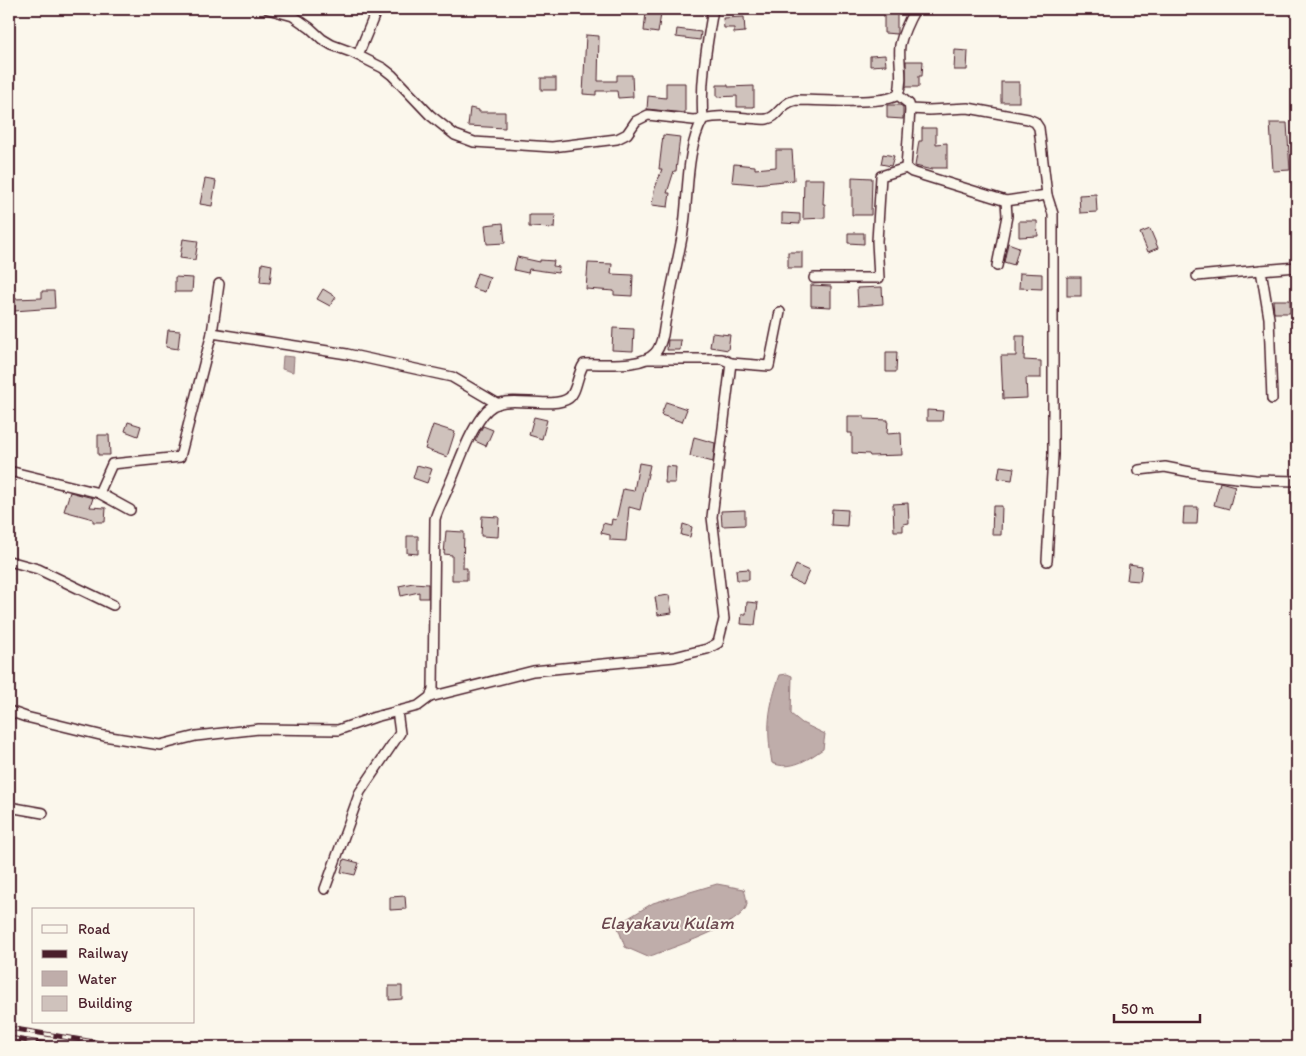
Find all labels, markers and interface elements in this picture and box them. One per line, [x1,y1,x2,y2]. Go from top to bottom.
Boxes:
legend [32,908,195,1024]
water label: Elayakavu Kulam [600,912,735,934]
text: Road [78,920,111,938]
text: Railway [78,944,128,962]
text: Water [78,970,117,988]
scale bar [1114,991,1200,1023]
text: Building [78,994,132,1012]
text: 50 m [1121,1000,1154,1018]

